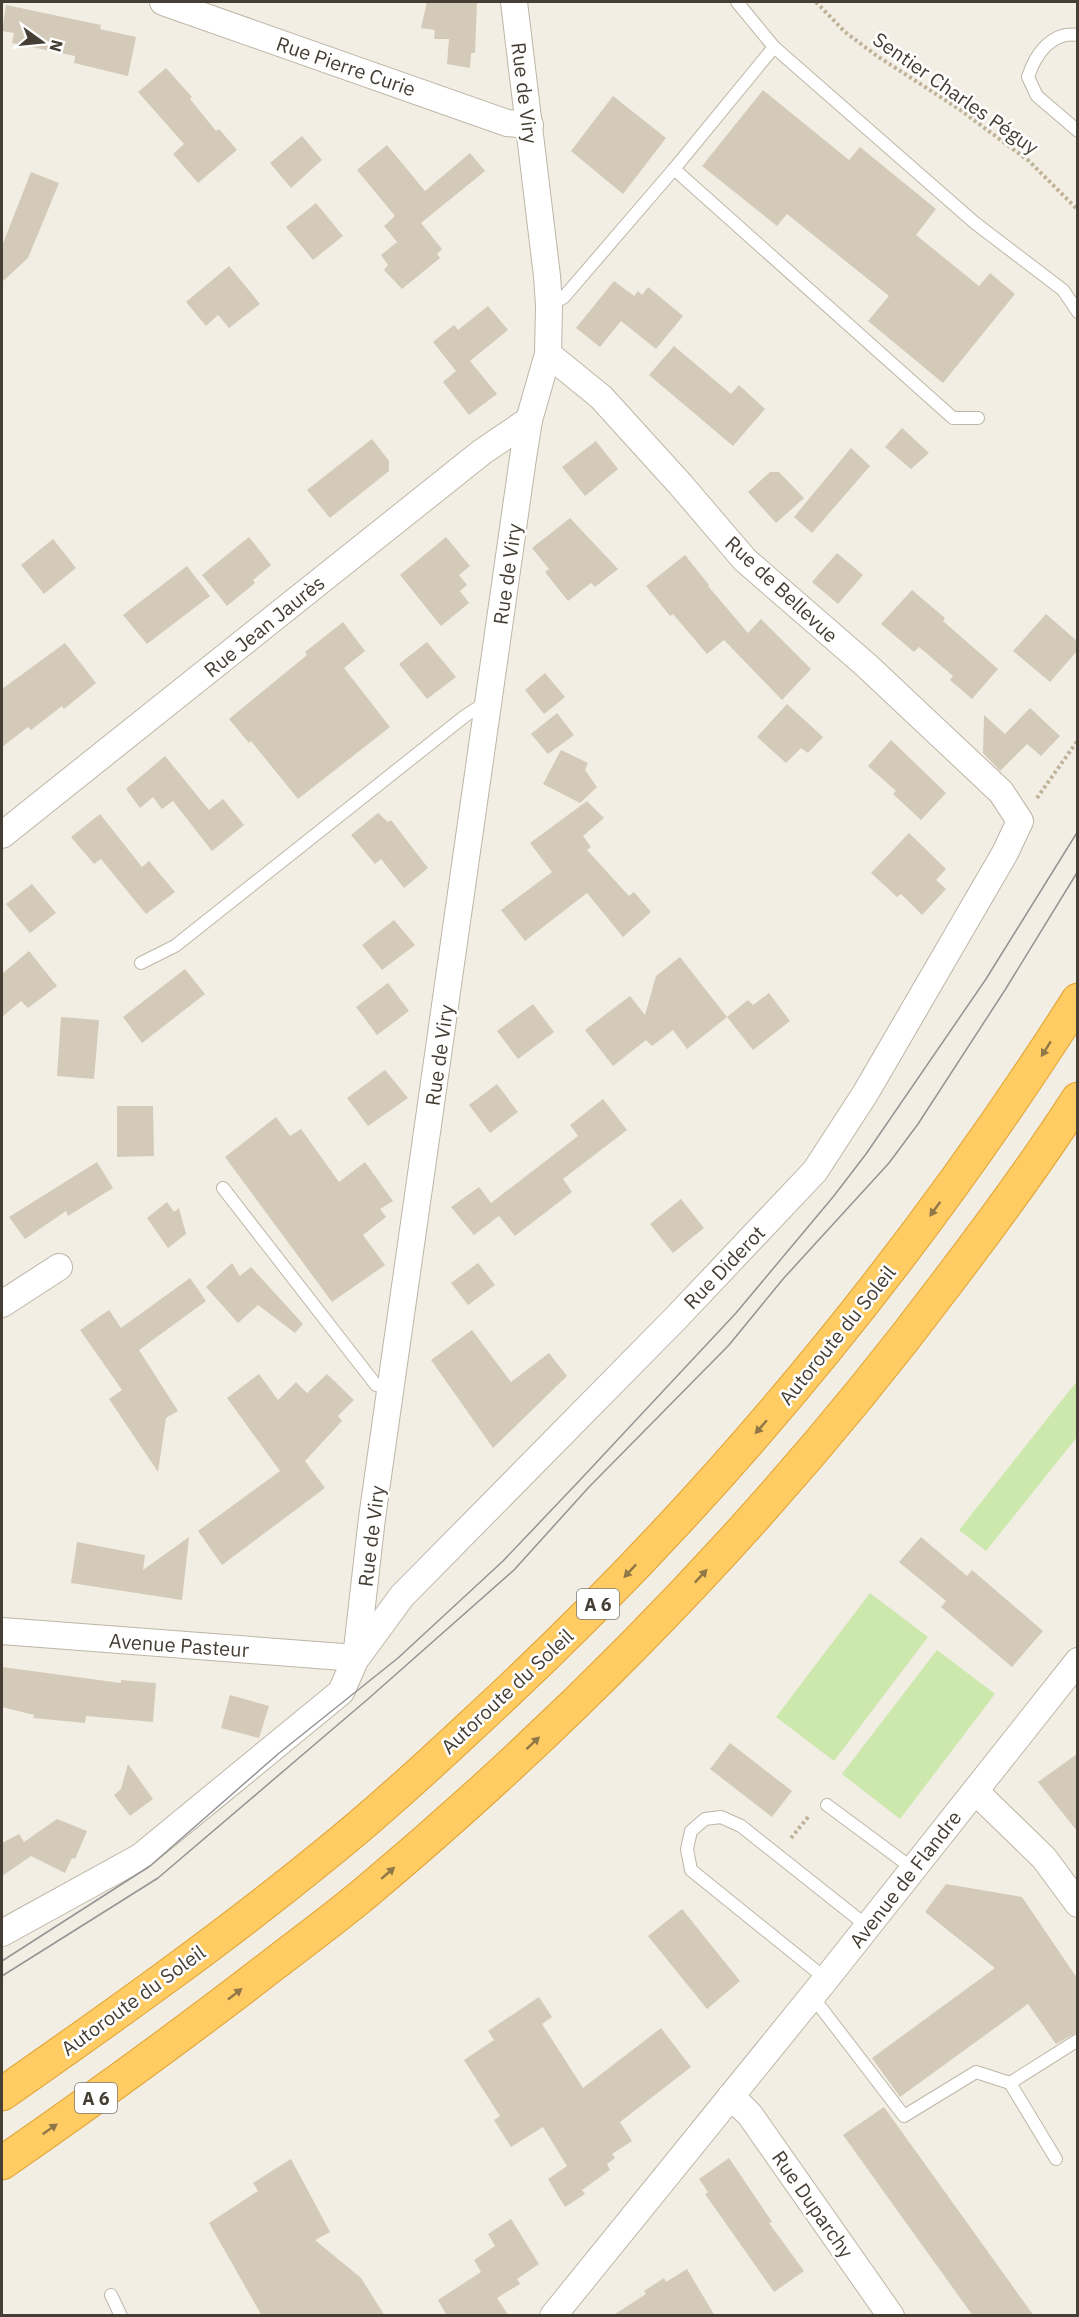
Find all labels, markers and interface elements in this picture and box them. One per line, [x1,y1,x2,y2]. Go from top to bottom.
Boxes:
north arrow [12,12,72,72]
street label: Sentier Charles Péguy [868,26,1044,160]
street label: Rue Pierre Curie [273,30,419,102]
text: N [45,38,68,54]
street label: Rue de Viry [505,41,545,145]
street label: Rue de Viry [487,522,527,626]
street label: Rue de Bellevue [720,530,844,648]
street label: Rue Jean Jaurès [198,569,330,683]
street label: Rue de Viry [419,1003,459,1107]
one-way arrow [1041,1041,1052,1057]
one-way arrow [929,1201,941,1217]
street label: Rue Diderot [677,1219,771,1315]
street label: Autoroute du Soleil [772,1260,902,1410]
one-way arrow [755,1419,768,1434]
street label: Rue de Viry [351,1484,391,1588]
one-way arrow [623,1564,637,1579]
one-way arrow [694,1568,708,1583]
road number: A 6 [577,1589,619,1619]
street label: Autoroute du Soleil [435,1622,579,1760]
street label: Avenue Pasteur [108,1627,250,1663]
one-way arrow [526,1737,540,1751]
street label: Avenue de Flandre [843,1805,967,1953]
one-way arrow [380,1867,395,1880]
street label: Autoroute du Soleil [55,1938,211,2062]
one-way arrow [227,1988,243,2000]
road number: A 6 [75,2083,117,2113]
one-way arrow [41,2124,58,2135]
street label: Rue Duparchy [766,2145,860,2263]

